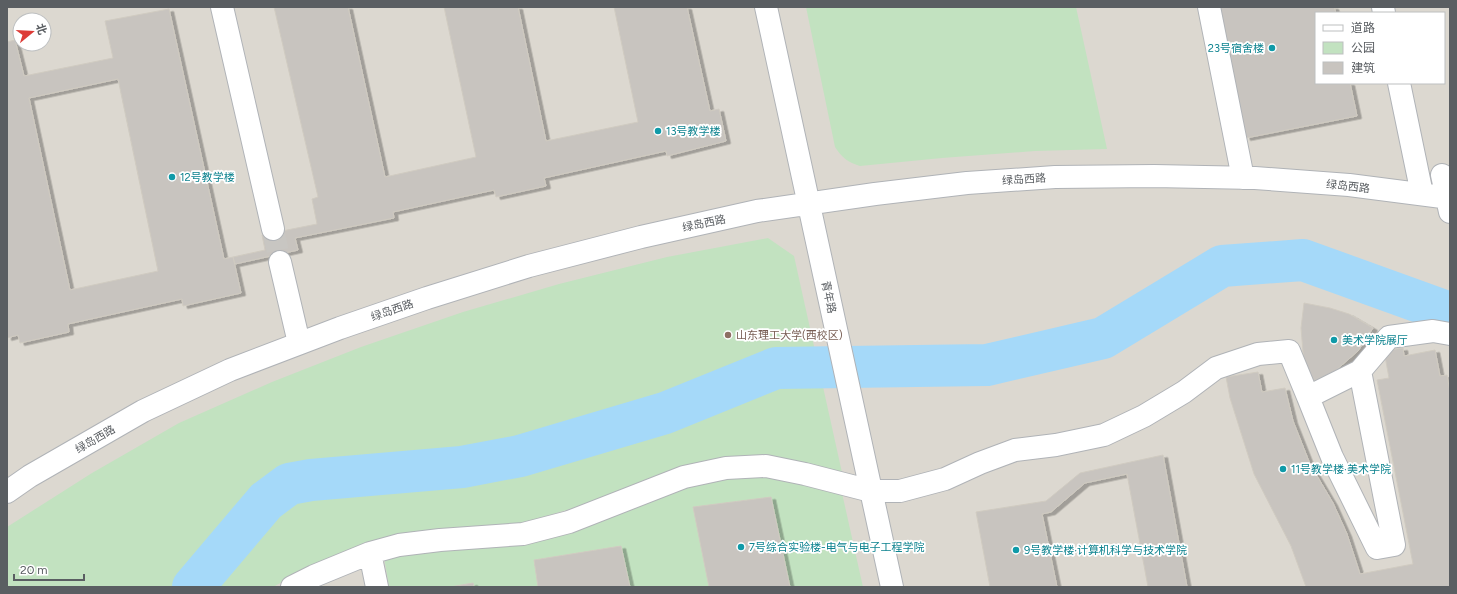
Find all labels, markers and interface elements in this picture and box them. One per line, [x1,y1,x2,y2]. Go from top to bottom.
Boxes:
north arrow [12,12,52,52]
legend [1315,12,1445,84]
text: 道路 [1351,21,1375,35]
text: 北 [33,22,49,36]
text: 公园 [1351,41,1375,55]
place label: 23号宿舍楼 [1208,42,1264,55]
marker: 23号宿舍楼 [1267,43,1277,53]
text: 建筑 [1351,61,1375,75]
place label: 13号教学楼 [666,125,721,138]
marker: 13号教学楼 [653,126,663,136]
place label: 12号教学楼 [180,171,235,184]
street label: 绿岛西路 [1002,171,1046,188]
marker: 12号教学楼 [167,172,177,182]
street label: 绿岛西路 [1325,178,1371,195]
street label: 绿岛西路 [681,213,727,234]
street label: 青年路 [819,280,838,315]
street label: 绿岛西路 [369,297,415,324]
place label: 山东理工大学(西校区) [736,329,843,342]
marker: 山东理工大学(西校区) [723,330,733,340]
place label: 美术学院展厅 [1342,334,1408,347]
marker: 美术学院展厅 [1329,335,1339,345]
street label: 绿岛西路 [73,423,118,456]
place label: 11号教学楼·美术学院 [1291,463,1391,476]
marker: 11号教学楼·美术学院 [1278,464,1288,474]
place label: 7号综合实验楼-电气与电子工程学院 [749,541,925,554]
marker: 7号综合实验楼-电气与电子工程学院 [736,542,746,552]
place label: 9号教学楼·计算机科学与技术学院 [1024,544,1187,557]
marker: 9号教学楼·计算机科学与技术学院 [1011,545,1021,555]
scale bar [14,556,84,582]
text: 20 m [20,563,48,577]

